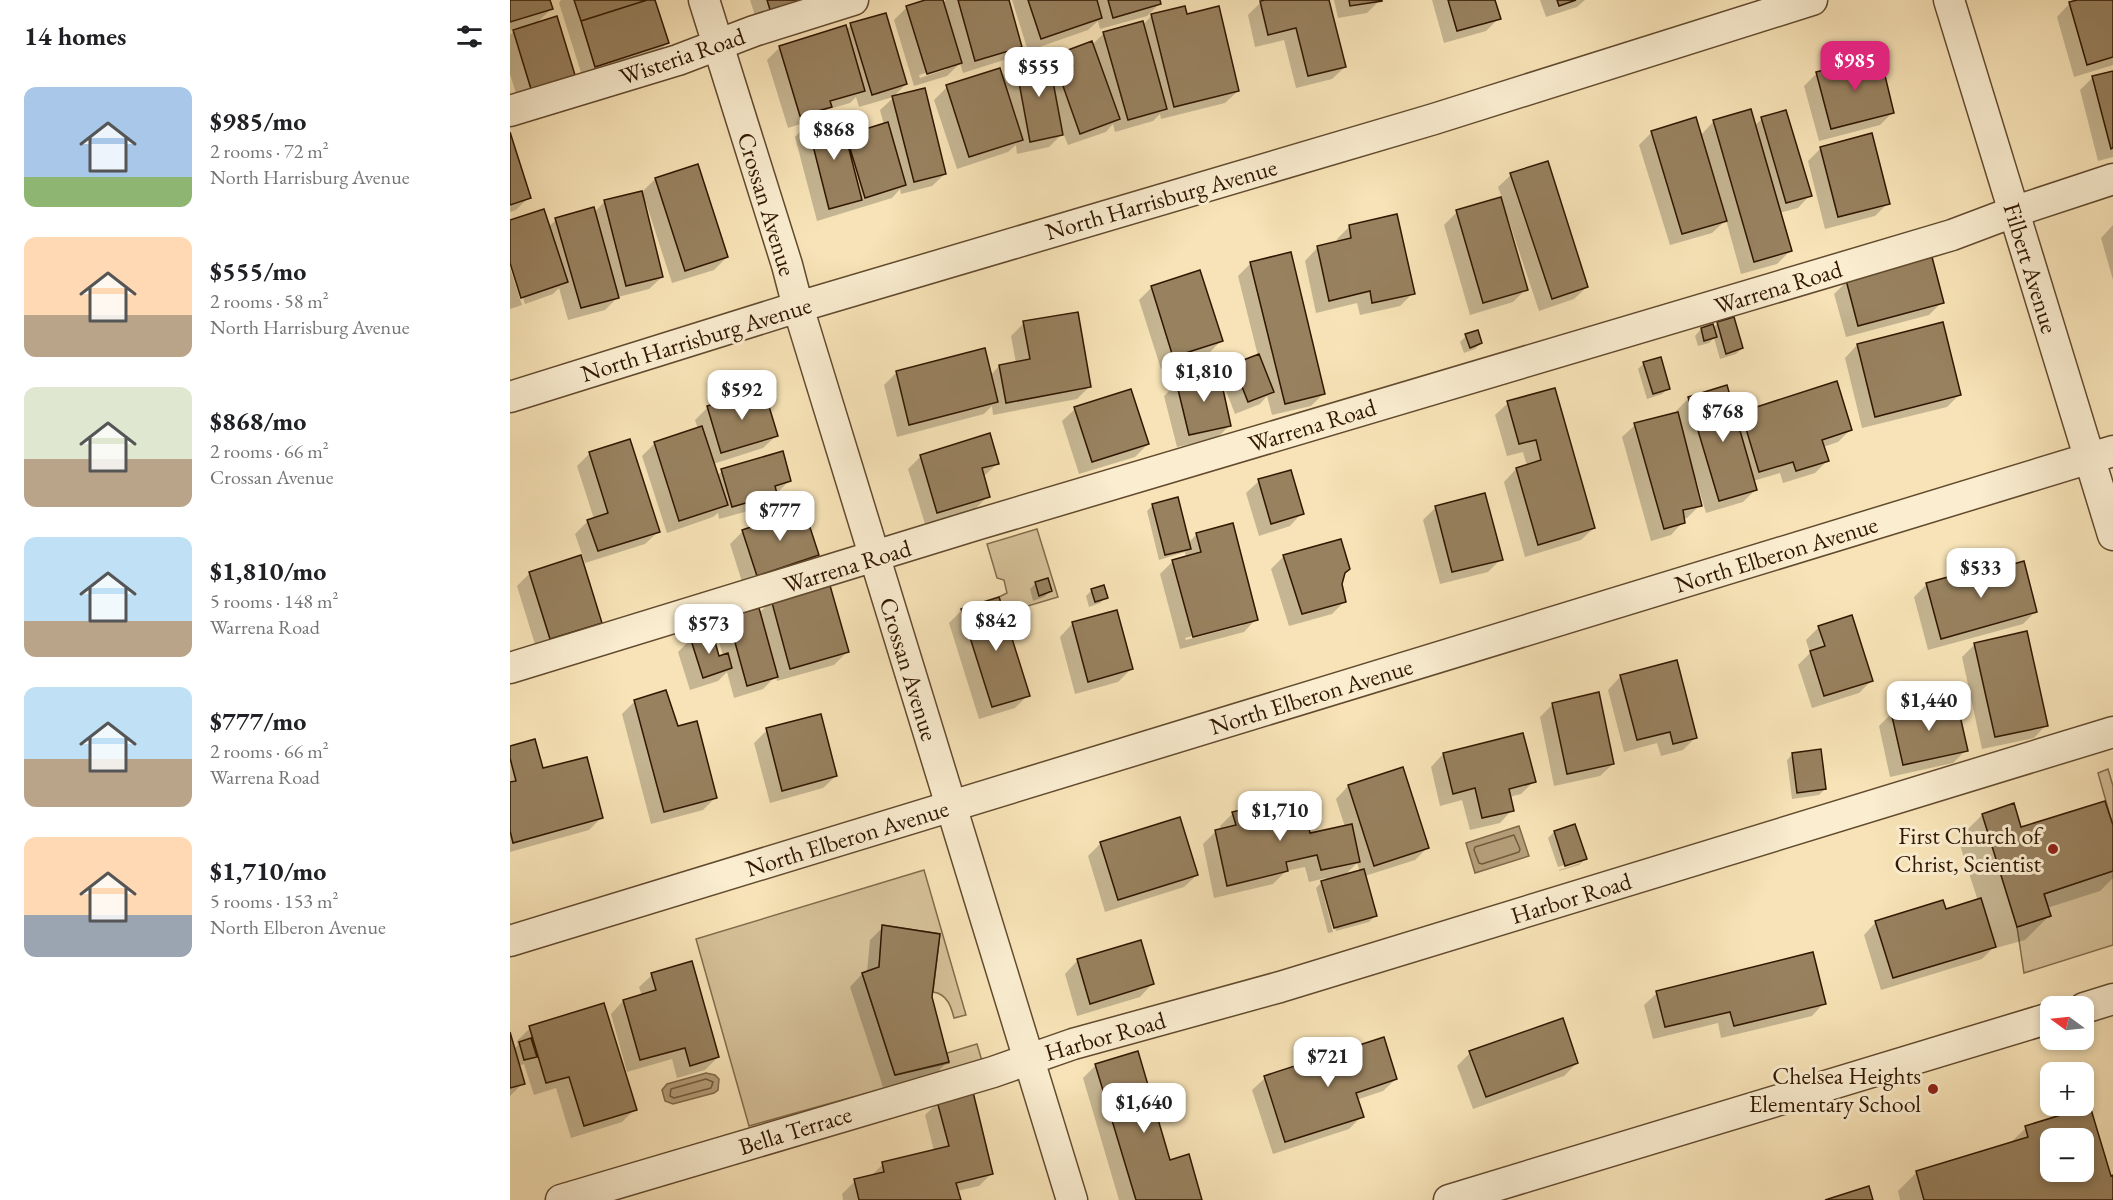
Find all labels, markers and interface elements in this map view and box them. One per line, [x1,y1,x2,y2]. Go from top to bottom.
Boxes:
text: 14 homes [24,19,126,53]
icon: filters [453,20,486,53]
street label: Wisteria Road [615,20,750,92]
pin: $985 [1819,41,1891,92]
pin: $555 [1003,47,1075,98]
text: $985 [1835,47,1875,73]
text: $555 [1019,53,1059,79]
text: $985/mo [210,104,306,138]
pin: $868 [798,110,870,161]
icon: home [72,111,144,183]
text: $868 [814,116,854,142]
street label: Crossan Avenue [730,129,804,279]
text: 2 rooms · 72 m² [210,138,329,164]
street label: North Harrisburg Avenue [1042,151,1280,247]
text: North Harrisburg Avenue [210,164,410,190]
street label: Filbert Avenue [1996,199,2066,337]
street label: Warrena Road [1710,253,1846,321]
text: $555/mo [210,254,306,288]
icon: home [72,261,144,333]
text: 2 rooms · 58 m² [210,288,329,314]
street label: North Harrisburg Avenue [577,289,815,389]
text: North Harrisburg Avenue [210,314,410,340]
pin: $1,810 [1155,352,1253,403]
text: $1,810 [1176,358,1232,384]
pin: $592 [706,370,778,421]
text: $592 [722,376,762,402]
street label: Warrena Road [1244,391,1380,459]
pin: $768 [1687,392,1759,443]
text: $768 [1703,398,1743,424]
text: $868/mo [210,404,306,438]
icon: home [72,411,144,483]
text: 2 rooms · 66 m² [210,438,329,464]
text: Crossan Avenue [210,464,334,490]
pin: $777 [744,491,816,542]
text: $777 [760,497,800,523]
street label: North Elberon Avenue [1671,508,1881,600]
street label: Warrena Road [779,532,915,600]
pin: $533 [1945,548,2017,599]
text: $1,810/mo [210,554,326,588]
text: $533 [1961,554,2001,580]
icon: home [72,561,144,633]
text: 5 rooms · 148 m² [210,588,338,614]
street label: Crossan Avenue [872,594,946,744]
pin: $842 [960,601,1032,652]
pin: $573 [673,604,745,655]
text: $842 [976,607,1016,633]
text: $573 [689,610,729,636]
text: Warrena Road [210,614,320,640]
street label: North Elberon Avenue [1206,650,1416,742]
pin: $1,440 [1880,681,1978,732]
text: $1,440 [1901,687,1957,713]
text: $777/mo [210,704,306,738]
icon: home [72,711,144,783]
text: 2 rooms · 66 m² [210,738,329,764]
text: Warrena Road [210,764,320,790]
pin: $1,710 [1231,791,1329,842]
street label: North Elberon Avenue [742,792,952,884]
text: $1,710 [1252,797,1308,823]
place label: First Church of Christ, Scientist [1895,820,2044,879]
marker: First Church of Christ, Scientist [2046,842,2060,856]
text: $1,710/mo [210,854,326,888]
icon: home [72,861,144,933]
street label: Harbor Road [1507,865,1636,931]
text: 5 rooms · 153 m² [210,888,338,914]
text: North Elberon Avenue [210,914,386,940]
north arrow [2040,996,2094,1050]
map controls [2040,996,2094,1182]
street label: Harbor Road [1041,1004,1170,1068]
pin: $721 [1292,1037,1364,1088]
text: $721 [1308,1043,1348,1069]
place label: Chelsea Heights Elementary School [1749,1060,1921,1119]
button: + [2040,1062,2094,1116]
marker: Chelsea Heights Elementary School [1926,1082,1940,1096]
pin: $1,640 [1095,1083,1193,1134]
text: $1,640 [1116,1089,1172,1115]
street label: Bella Terrace [735,1098,855,1162]
button: − [2040,1128,2094,1182]

